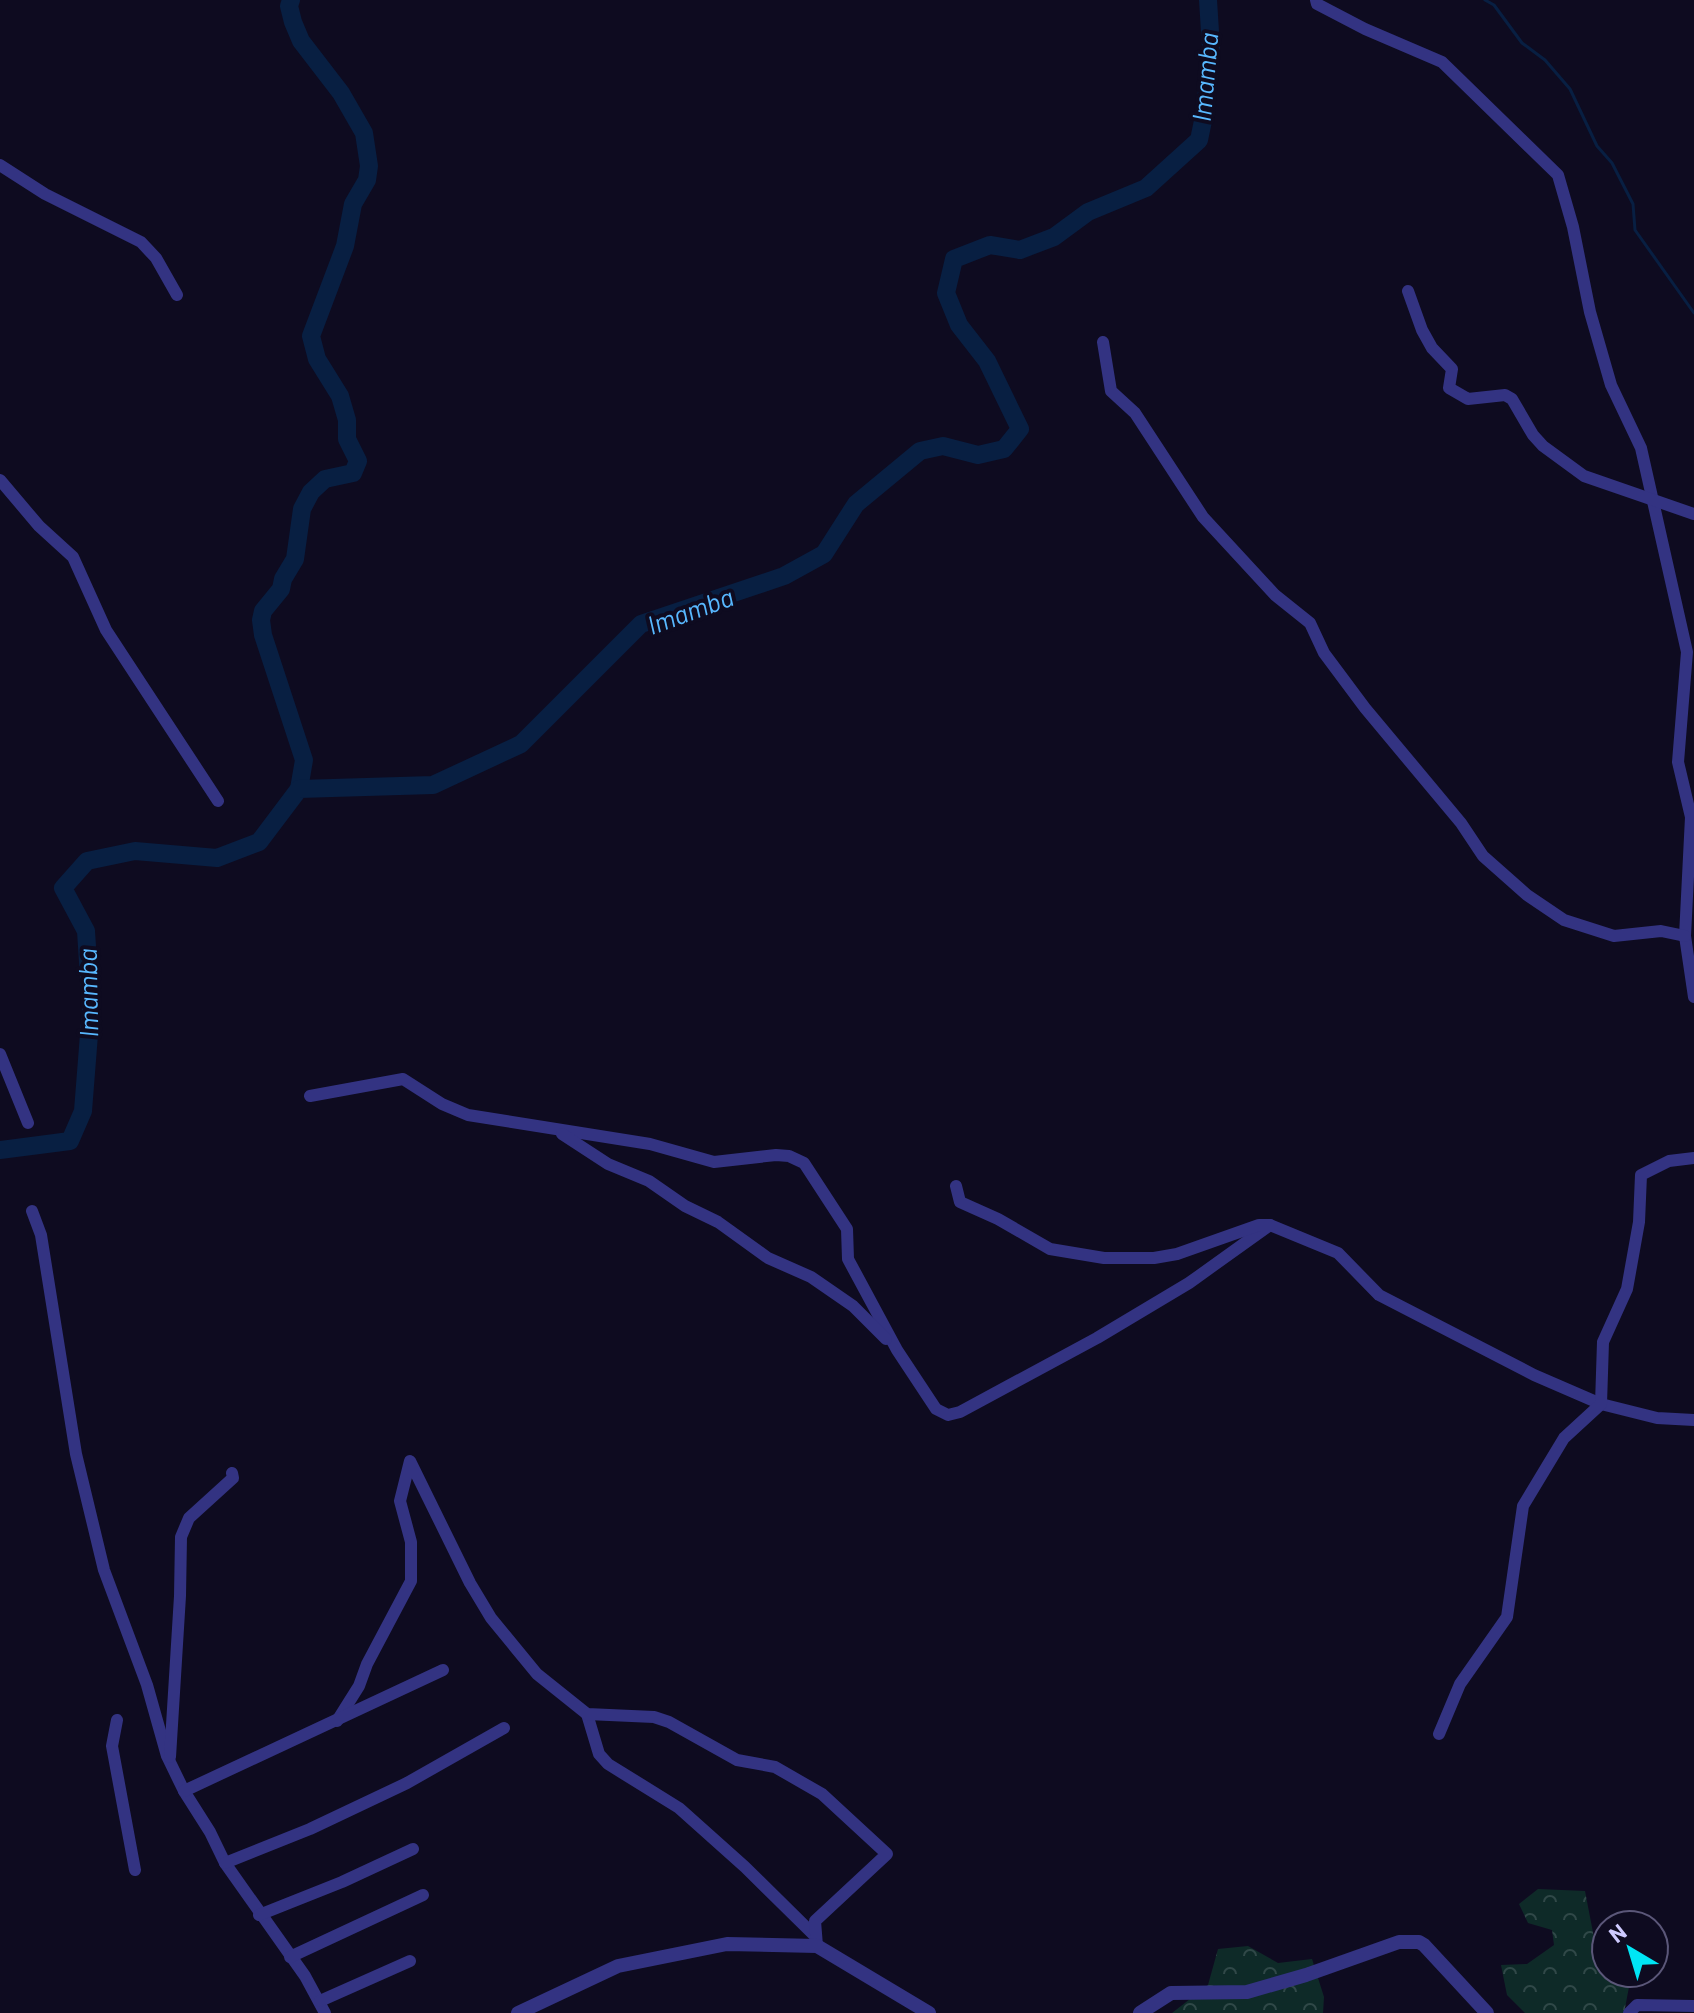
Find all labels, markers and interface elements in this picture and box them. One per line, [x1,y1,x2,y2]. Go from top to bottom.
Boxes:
water label: Imamba [1185,31,1223,123]
water label: Imamba [643,580,737,640]
water label: Imamba [71,948,103,1038]
north arrow [1590,1909,1670,1989]
text: N [1603,1918,1631,1947]

